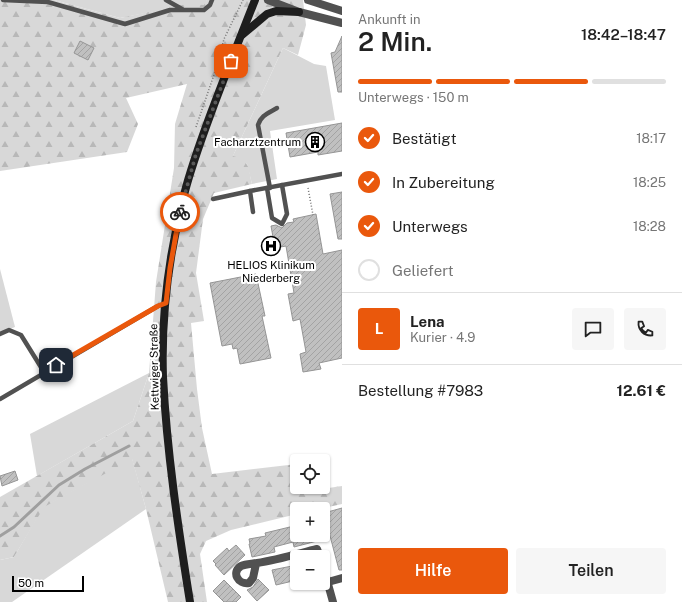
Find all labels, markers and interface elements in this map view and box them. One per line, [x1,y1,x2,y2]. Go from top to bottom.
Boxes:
text: Ankunft in [358,12,421,27]
text: 2 Min. [358,26,432,57]
text: 18:42–18:47 [581,26,666,43]
pin [214,44,248,78]
icon: bag [220,50,242,72]
text: Unterwegs · 150 m [358,90,469,105]
icon: check [358,127,380,149]
text: Bestätigt [392,130,456,147]
building icon: Facharztzentrum [304,131,326,153]
text: 18:17 [636,131,666,146]
place label: Facharztzentrum [214,136,301,148]
icon: check [358,171,380,193]
text: In Zubereitung [392,174,495,191]
text: 18:25 [633,175,666,190]
courier [160,192,200,232]
icon: bike [169,201,191,223]
icon: check [358,215,380,237]
text: Unterwegs [392,218,468,235]
text: 18:28 [633,219,666,234]
hospital icon: HELIOS Klinikum Niederberg [260,235,282,257]
place label: HELIOS Klinikum Niederberg [227,259,315,284]
text: Geliefert [392,262,454,279]
button: chat [572,308,614,350]
button: phone [624,308,666,350]
text: Lena [410,313,445,330]
text: L [375,320,383,337]
street label: Kettwiger Straße [147,324,161,410]
text: Kurier · 4.9 [410,330,475,345]
pin [39,348,73,382]
icon: home [45,354,67,376]
text: Bestellung #7983 [358,382,483,399]
text: 12.61 € [617,382,666,399]
map controls [290,454,330,590]
button: locate [290,454,330,494]
button: + [290,502,330,542]
button: Hilfe [358,548,508,594]
button: Teilen [516,548,666,594]
button: − [290,550,330,590]
scale bar [12,574,84,593]
text: 50 m [18,577,44,589]

